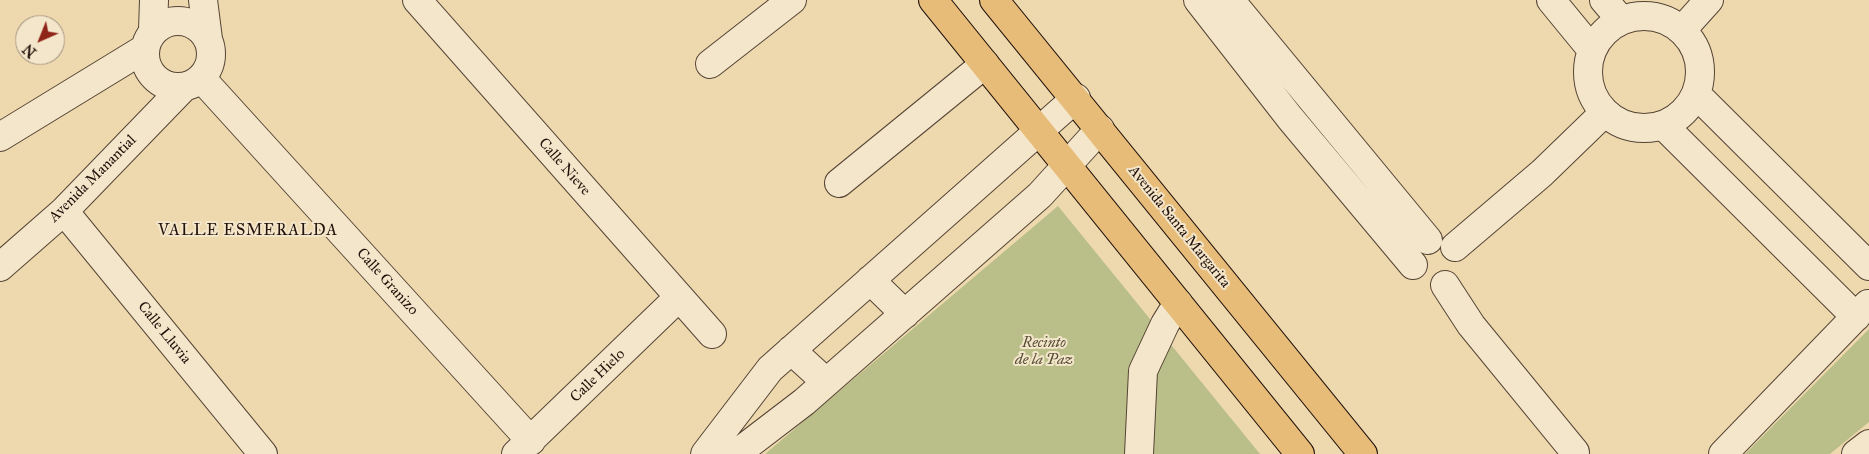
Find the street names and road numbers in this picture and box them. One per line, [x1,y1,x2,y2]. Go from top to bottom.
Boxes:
street label: Avenida Manantial [46,132,140,226]
street label: Calle Nieve [534,135,594,199]
street label: Avenida Santa Margarita [1124,162,1234,292]
street label: Calle Granizo [352,245,422,319]
street label: Calle Lluvia [133,298,195,368]
street label: Calle Hielo [567,346,629,406]

